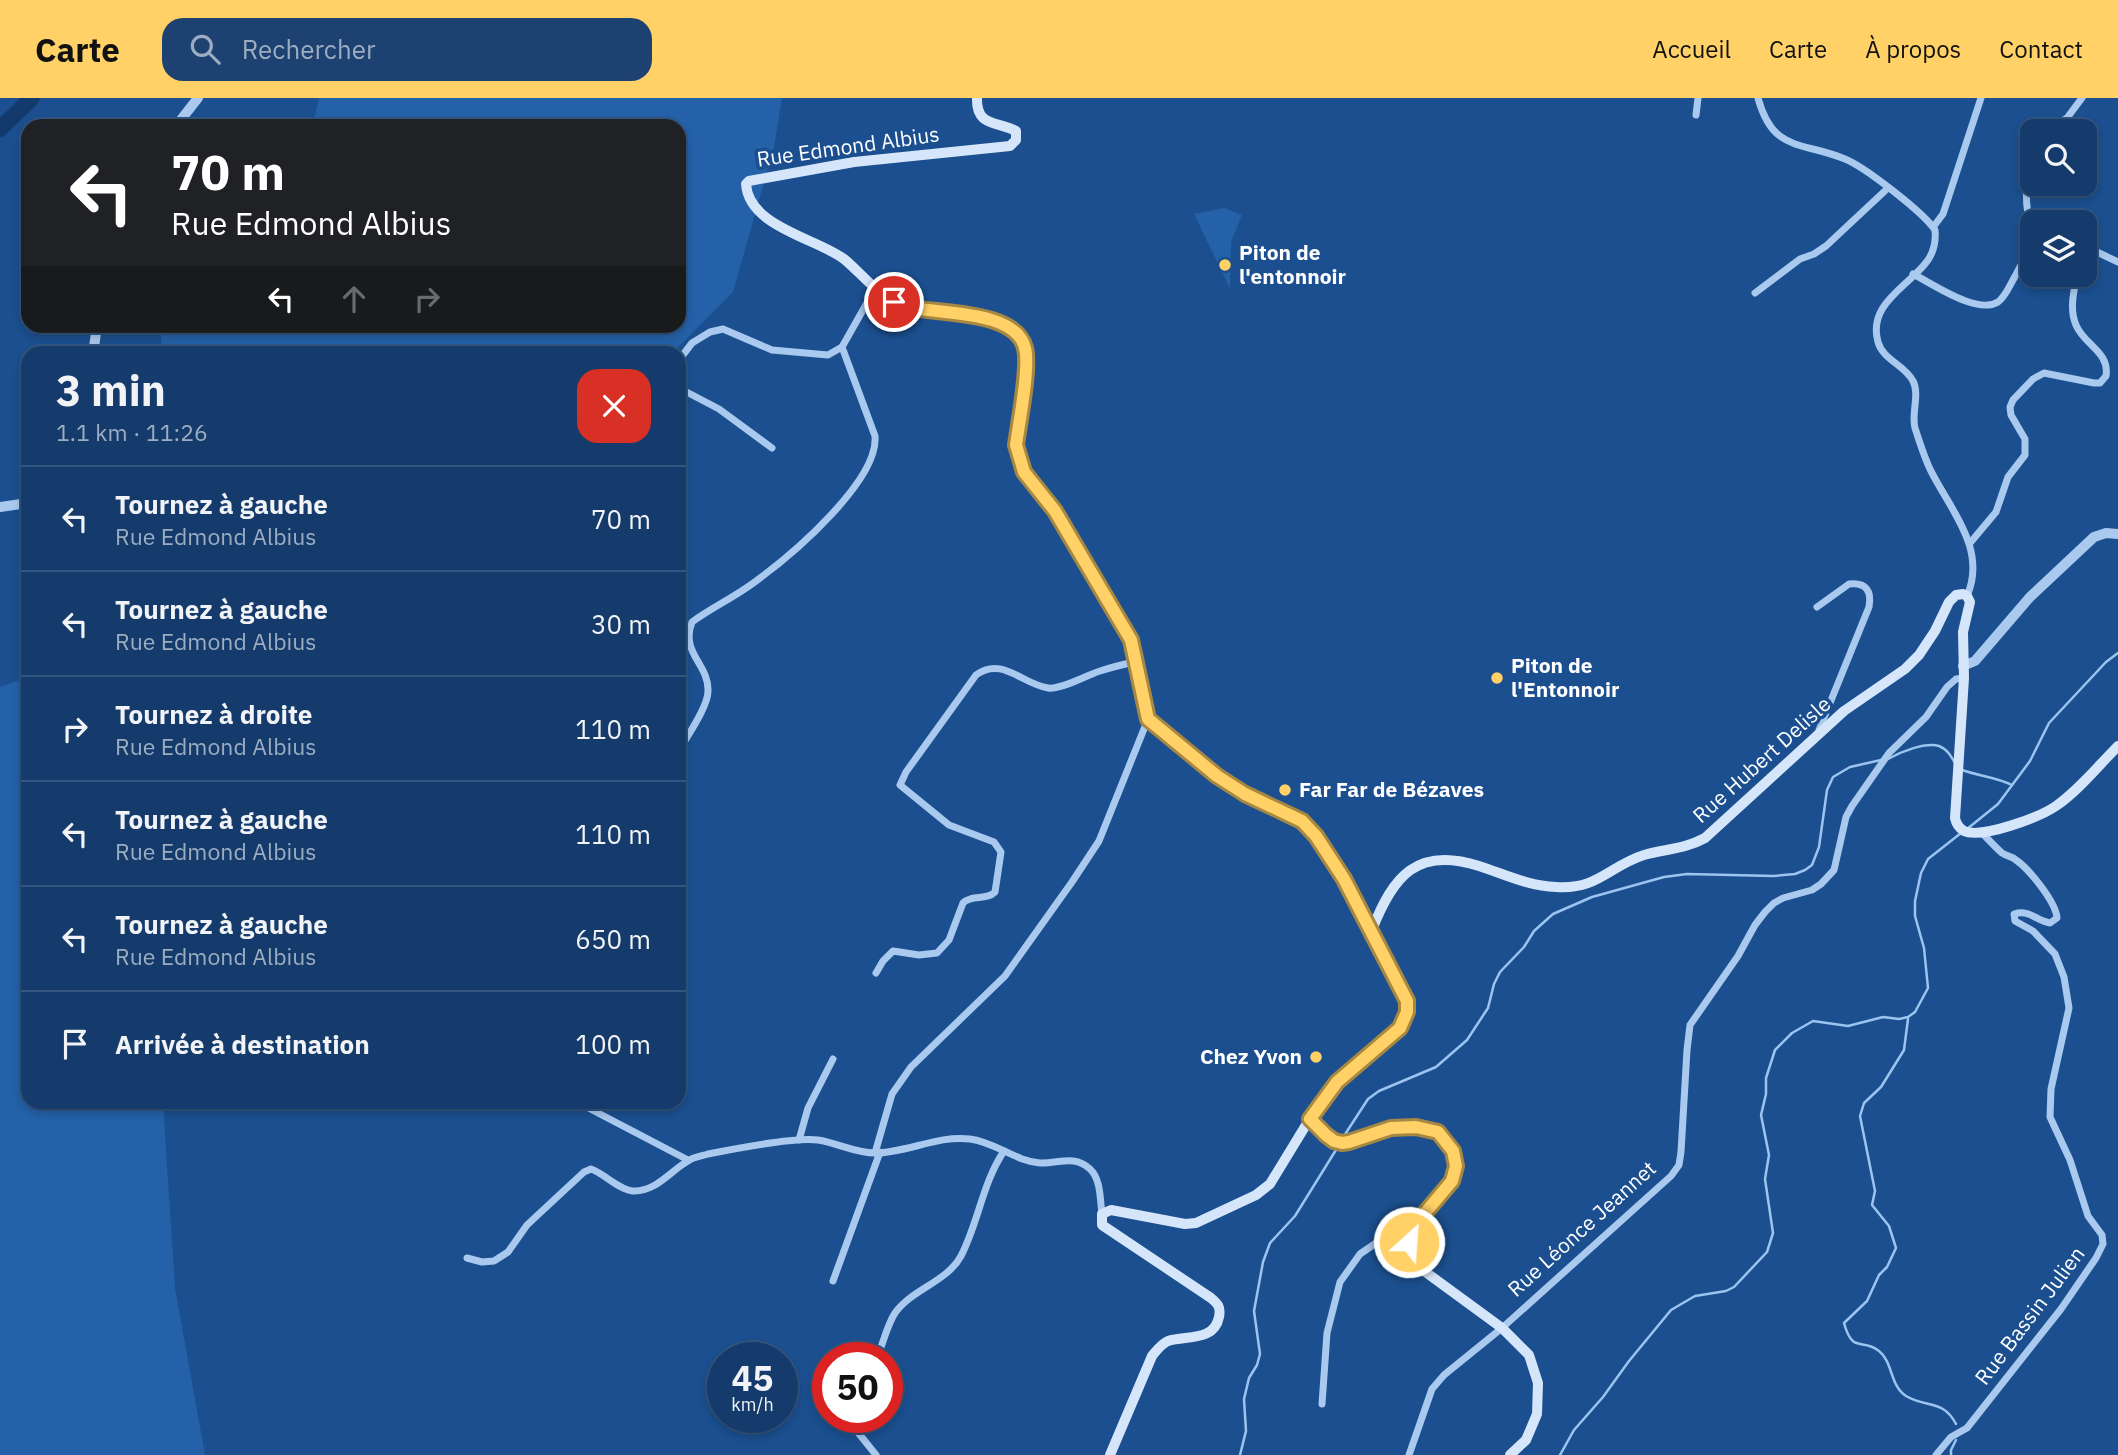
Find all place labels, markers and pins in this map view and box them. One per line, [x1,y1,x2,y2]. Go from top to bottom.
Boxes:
place label: Piton de l'entonnoir [1239,238,1347,290]
marker: Piton de l'entonnoir [1217,257,1233,273]
pin [864,272,924,332]
place label: Piton de l'Entonnoir [1511,651,1620,703]
marker: Piton de l'Entonnoir [1489,670,1505,686]
place label: Far Far de Bézaves [1299,775,1484,803]
marker: Far Far de Bézaves [1277,782,1293,798]
place label: Chez Yvon [1200,1042,1302,1070]
marker: Chez Yvon [1308,1049,1324,1065]

